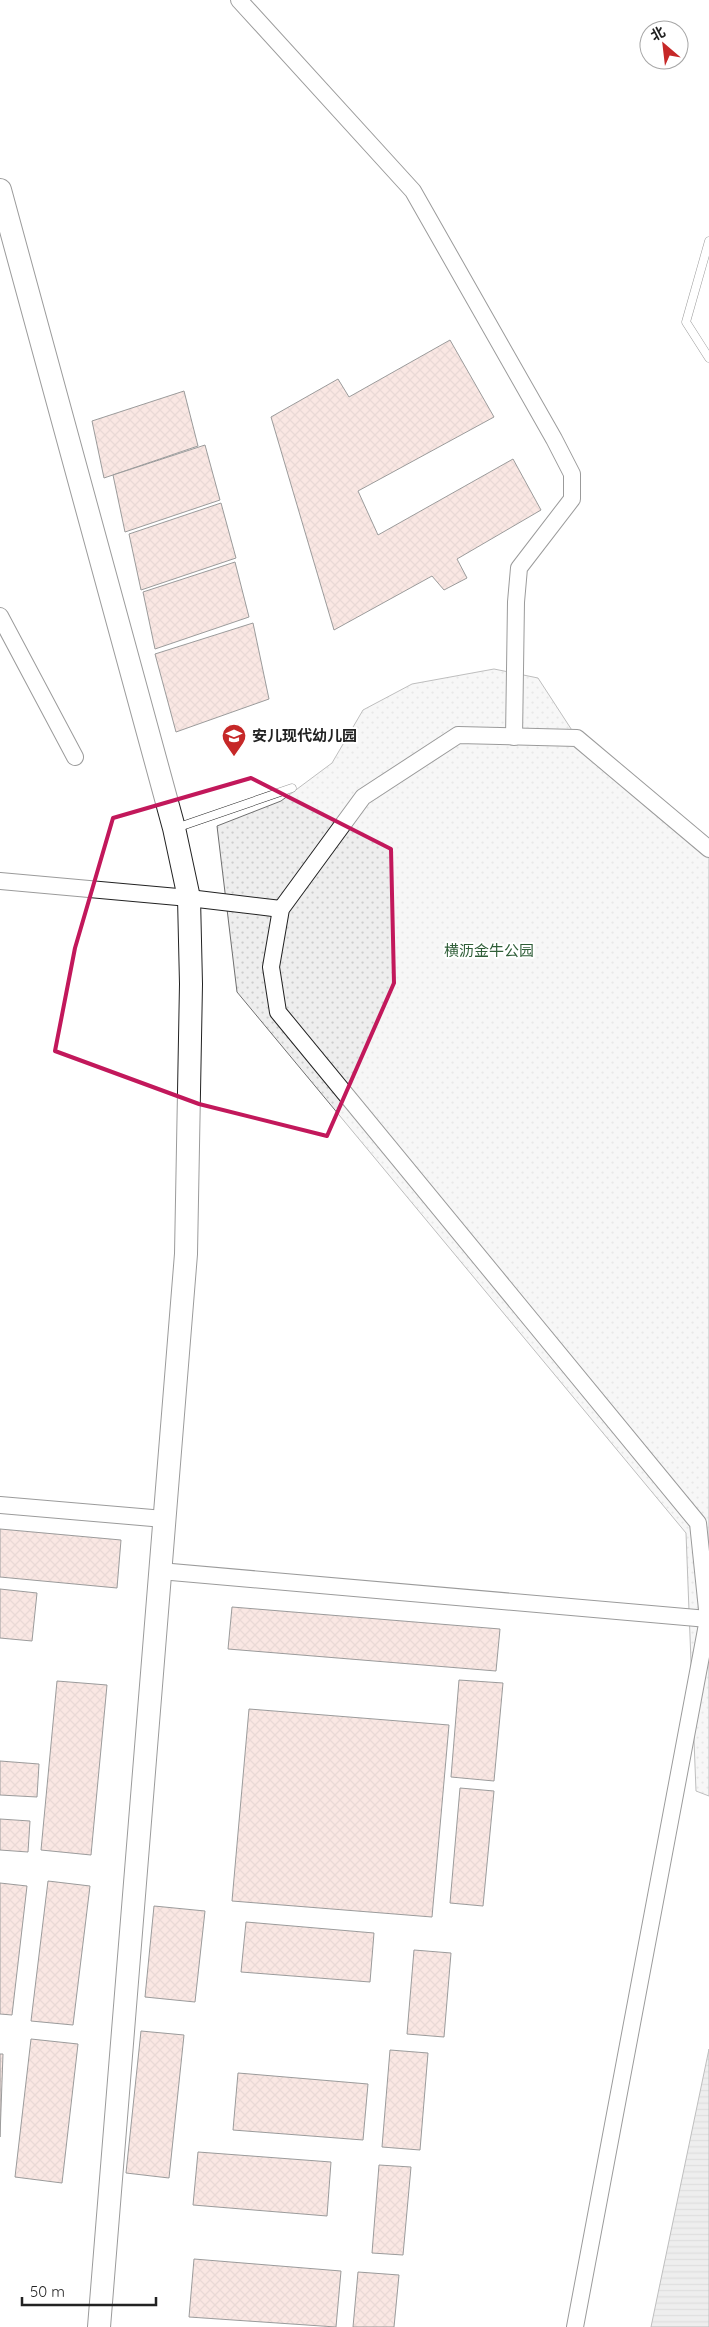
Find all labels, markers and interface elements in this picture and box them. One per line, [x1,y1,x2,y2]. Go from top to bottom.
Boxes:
north arrow [639,20,689,70]
text: 北 [647,22,668,45]
school or university icon: 安儿现代幼儿园 [221,723,247,757]
place label: 安儿现代幼儿园 [252,726,357,745]
park label: 横沥金牛公园 [444,941,534,960]
scale bar [22,2274,156,2306]
text: 50 m [30,2282,65,2301]

